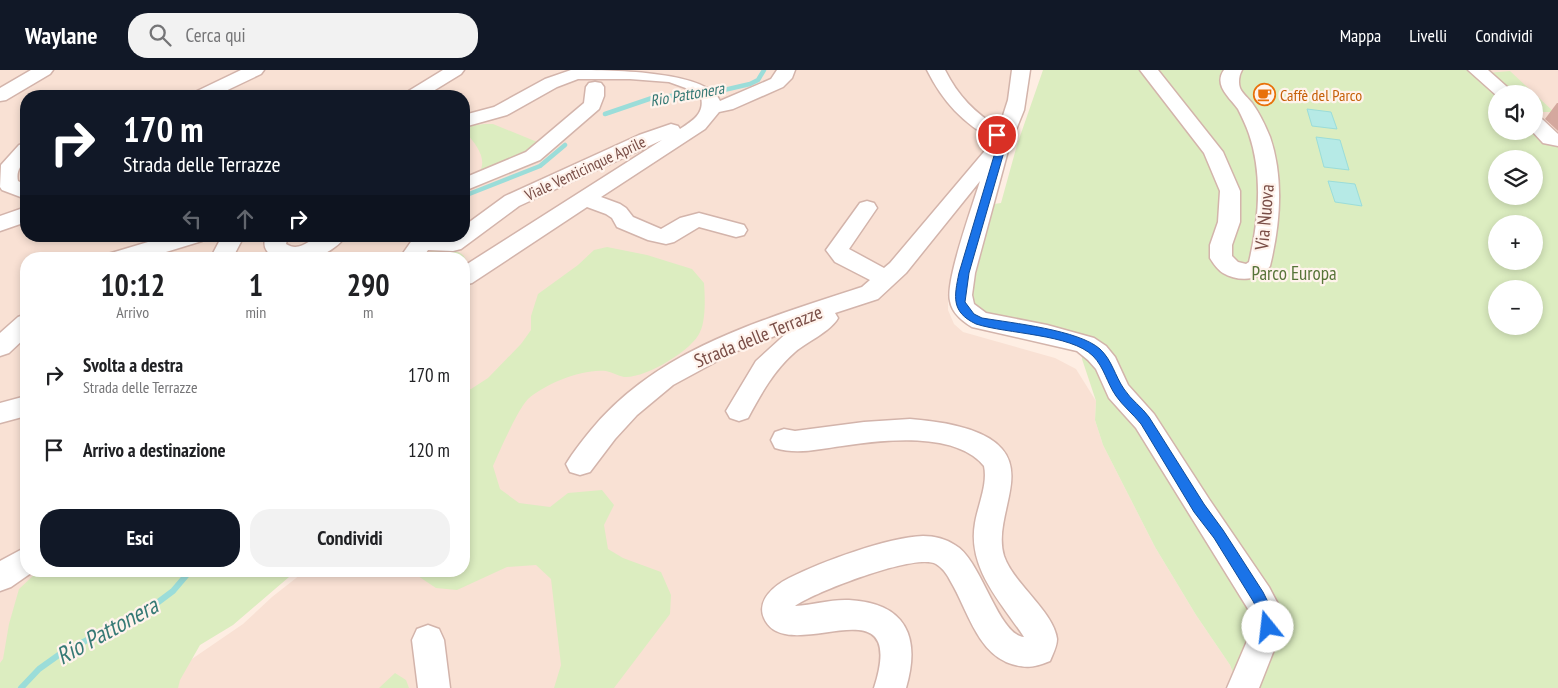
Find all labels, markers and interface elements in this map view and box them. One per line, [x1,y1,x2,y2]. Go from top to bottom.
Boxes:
search box [128,13,478,58]
text: Waylane [25,20,98,51]
icon: search [146,21,174,49]
text: Cerca qui [186,23,246,47]
text: Mappa [1340,24,1381,47]
text: Livelli [1409,24,1447,47]
text: Condividi [1475,24,1533,47]
water label: Rio Pattonera [649,77,727,110]
cafe icon: Caffè del Parco [1252,83,1276,107]
place label: Caffè del Parco [1280,85,1362,105]
map controls [1488,85,1543,335]
button: sound [1488,85,1543,140]
text: 170 m [123,106,204,152]
icon: right [40,110,105,175]
pin [976,114,1018,156]
icon: arrive [983,121,1011,149]
street label: Viale Venticinque Aprile [520,131,649,205]
text: Strada delle Terrazze [123,150,281,178]
button: layers [1488,150,1543,205]
street label: Via Nuova [1249,183,1279,252]
icon: left [178,205,206,233]
icon: ahead [231,205,259,233]
icon: right [284,205,312,233]
button: + [1488,215,1543,270]
park label: Parco Europa [1251,261,1337,285]
text: 10:12 [100,265,165,304]
text: 1 [249,265,263,304]
text: 290 [347,265,390,304]
button: − [1488,280,1543,335]
street label: Strada delle Terrazze [690,299,826,373]
text: Arrivo [116,302,149,322]
text: min [245,302,266,322]
text: m [363,302,373,322]
text: Svolta a destra [83,353,183,377]
icon: right [40,361,68,389]
text: 170 m [408,363,450,387]
text: Strada delle Terrazze [83,377,198,397]
icon: arrive [40,436,68,464]
text: Arrivo a destinazione [83,438,226,462]
text: 120 m [408,438,450,462]
button: Esci [40,509,240,567]
button: Condividi [250,509,450,567]
water label: Rio Pattonera [50,589,164,671]
position arrow [1241,600,1293,652]

